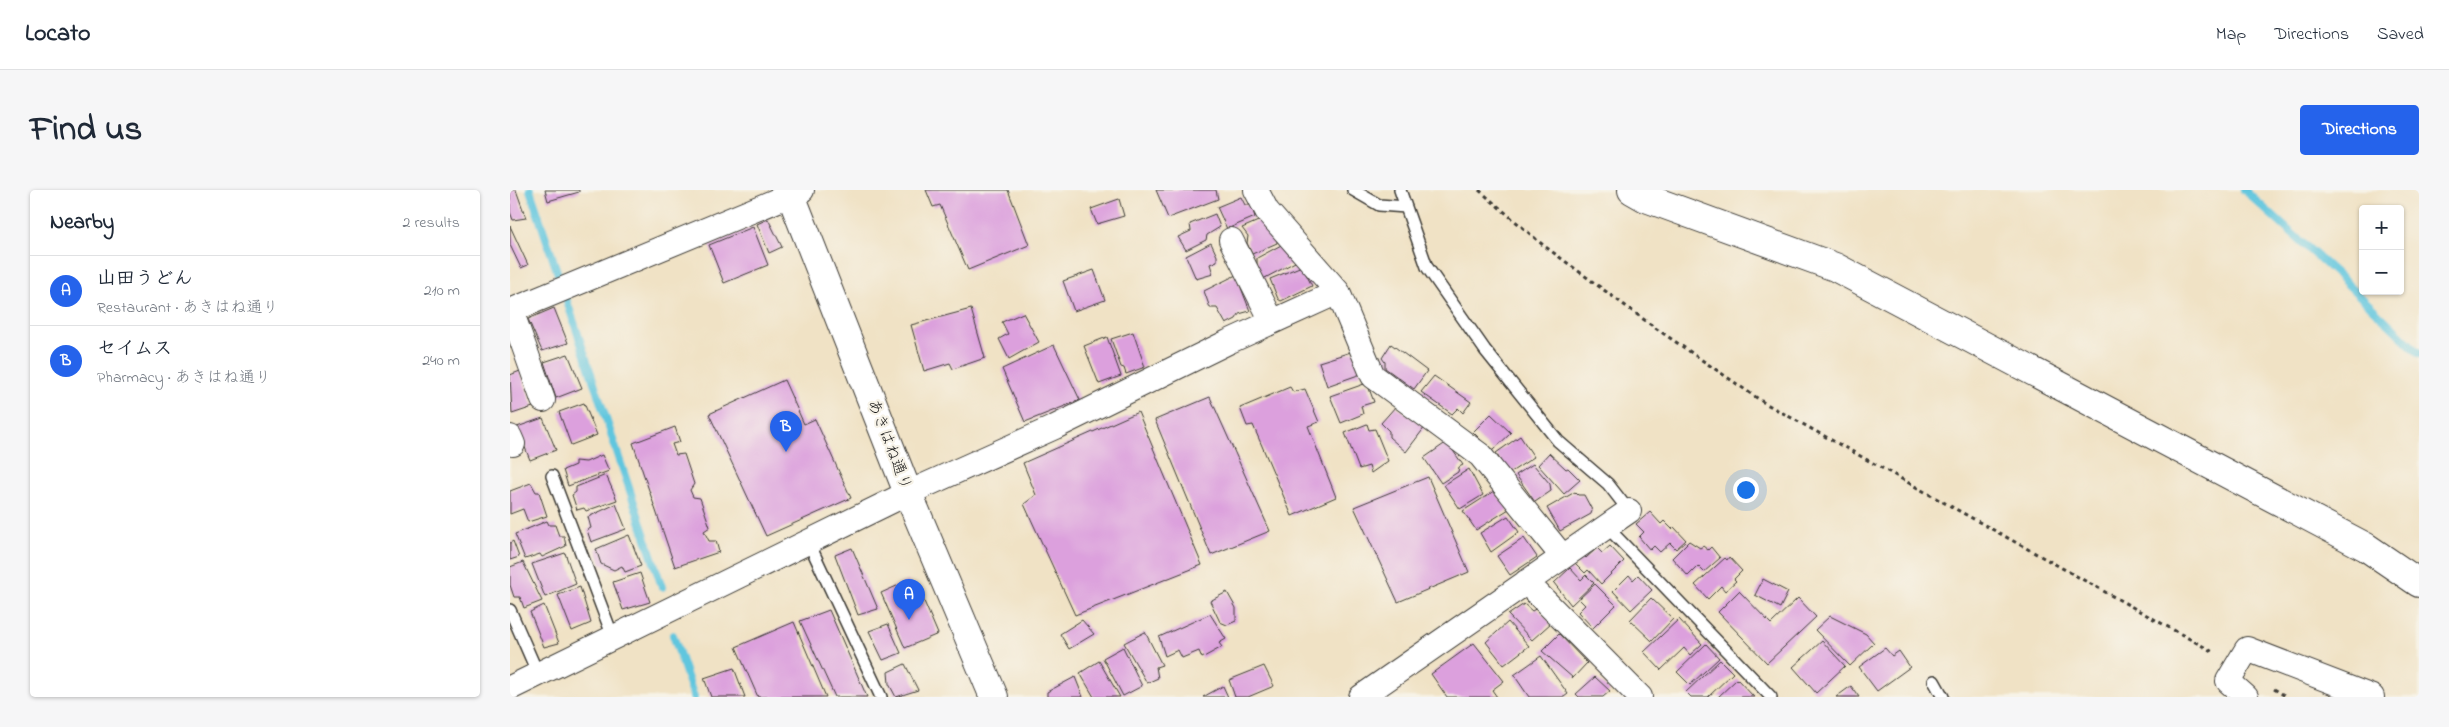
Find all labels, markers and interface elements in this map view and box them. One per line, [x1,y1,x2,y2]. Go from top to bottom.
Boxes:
text: Locato [25,17,91,52]
text: Map [2216,22,2246,48]
text: Directions [2274,22,2349,48]
text: Saved [2377,22,2424,48]
text: Find us [30,105,142,156]
button: Directions [2300,105,2419,155]
map controls [2359,205,2404,295]
button: + [2359,205,2404,250]
text: Nearby [50,208,114,238]
text: 2 results [402,211,460,235]
button: − [2359,250,2404,295]
text: 山田うどん [97,266,193,293]
text: A [61,279,71,303]
text: 210 m [424,279,460,303]
text: Restaurant · あきはね通り [97,296,279,320]
text: セイムス [97,336,172,363]
text: B [61,349,71,373]
text: 240 m [422,349,460,373]
text: Pharmacy · あきはね通り [97,366,271,390]
street label: あきはね通り [861,396,917,494]
pin: B [770,411,802,452]
your location [1733,477,1759,503]
pin: A [893,579,925,620]

